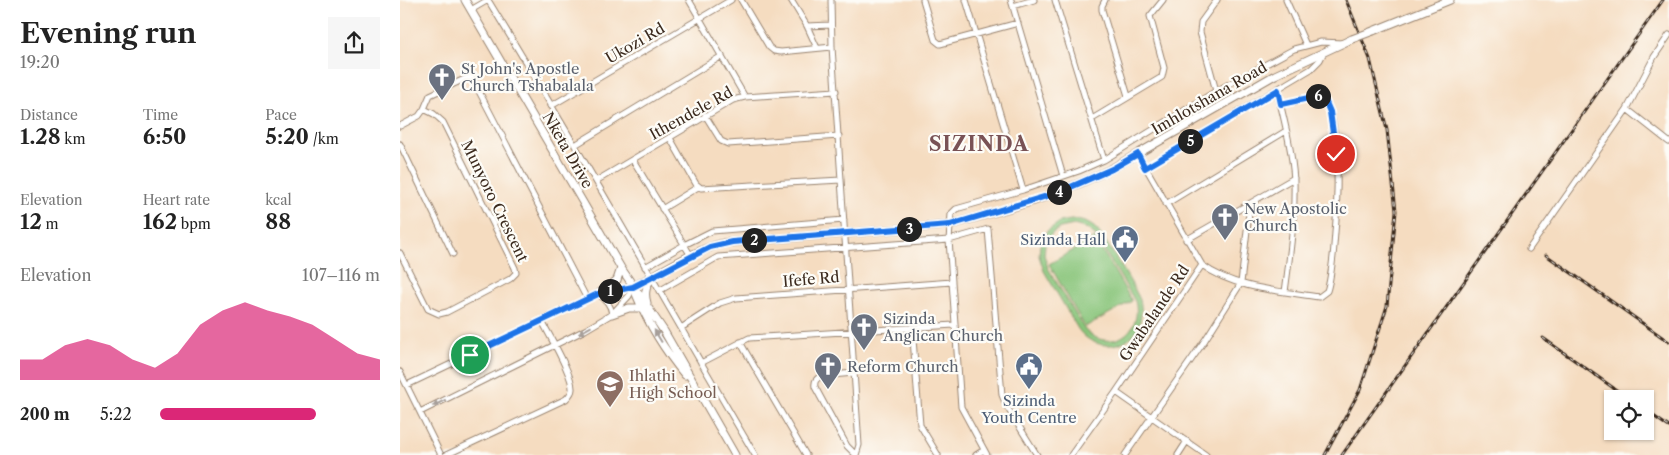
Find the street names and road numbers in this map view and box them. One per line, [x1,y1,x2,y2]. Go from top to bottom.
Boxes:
street label: Ukozi Rd [602,18,668,68]
street label: Imhlotshana Road [1148,57,1270,139]
street label: Ithendele Rd [646,82,736,144]
street label: Nketa Drive [539,108,597,192]
street label: Munyoro Crescent [457,137,533,266]
street label: Gwabalande Rd [1115,261,1193,365]
street label: Ifefe Rd [782,267,840,291]

